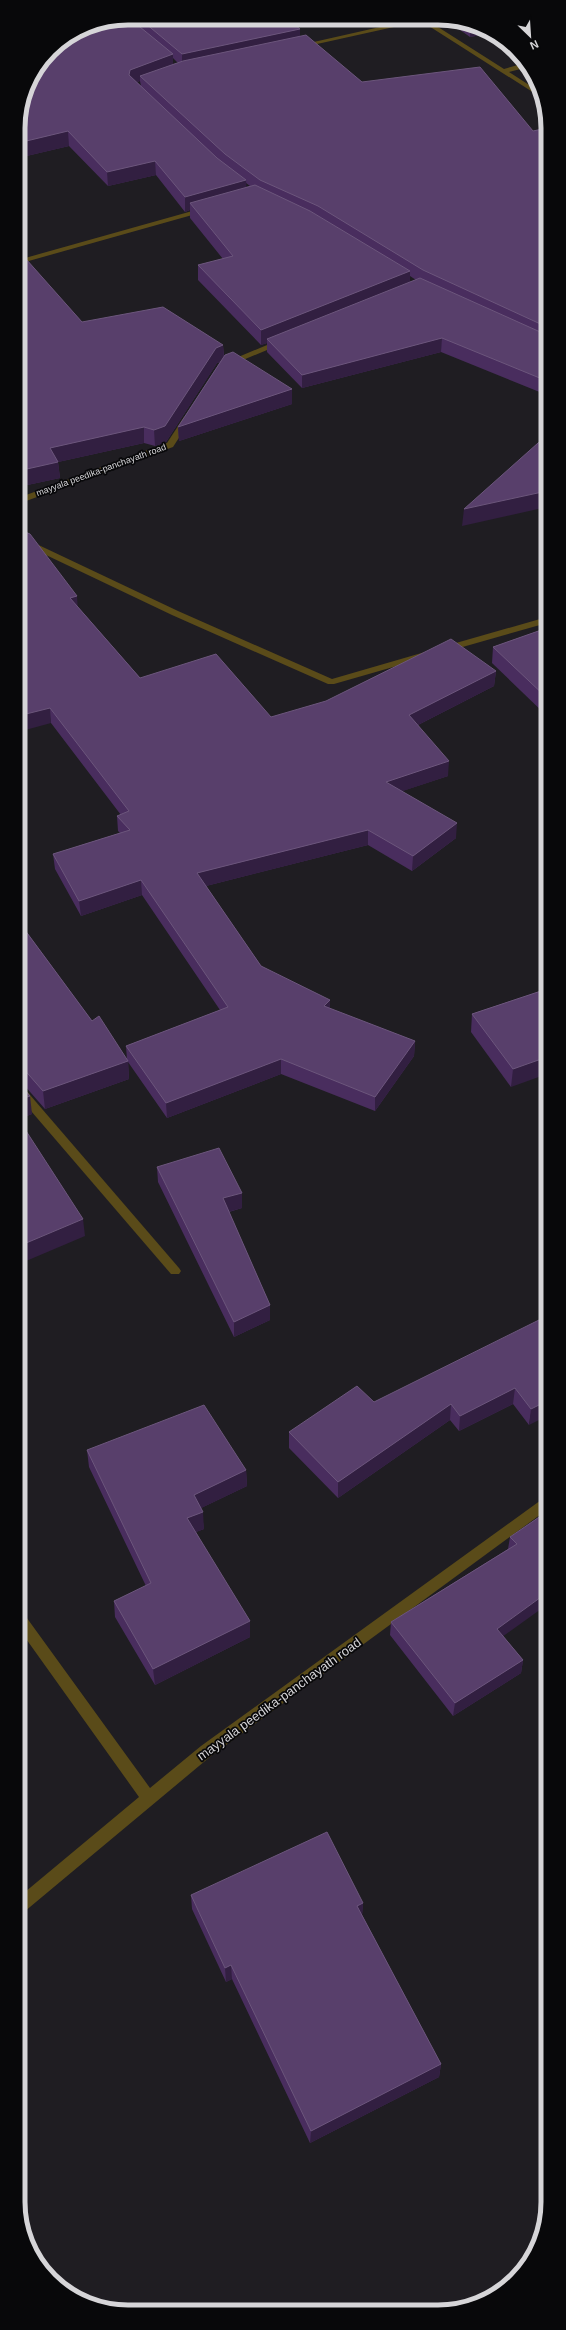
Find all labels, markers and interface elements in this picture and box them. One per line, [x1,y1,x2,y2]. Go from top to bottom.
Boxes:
north arrow [510,16,550,56]
text: N [528,38,540,52]
street label: mayyala peedika-panchayath road [35,442,167,498]
street label: mayyala peedika-panchayath road [194,1635,364,1763]

